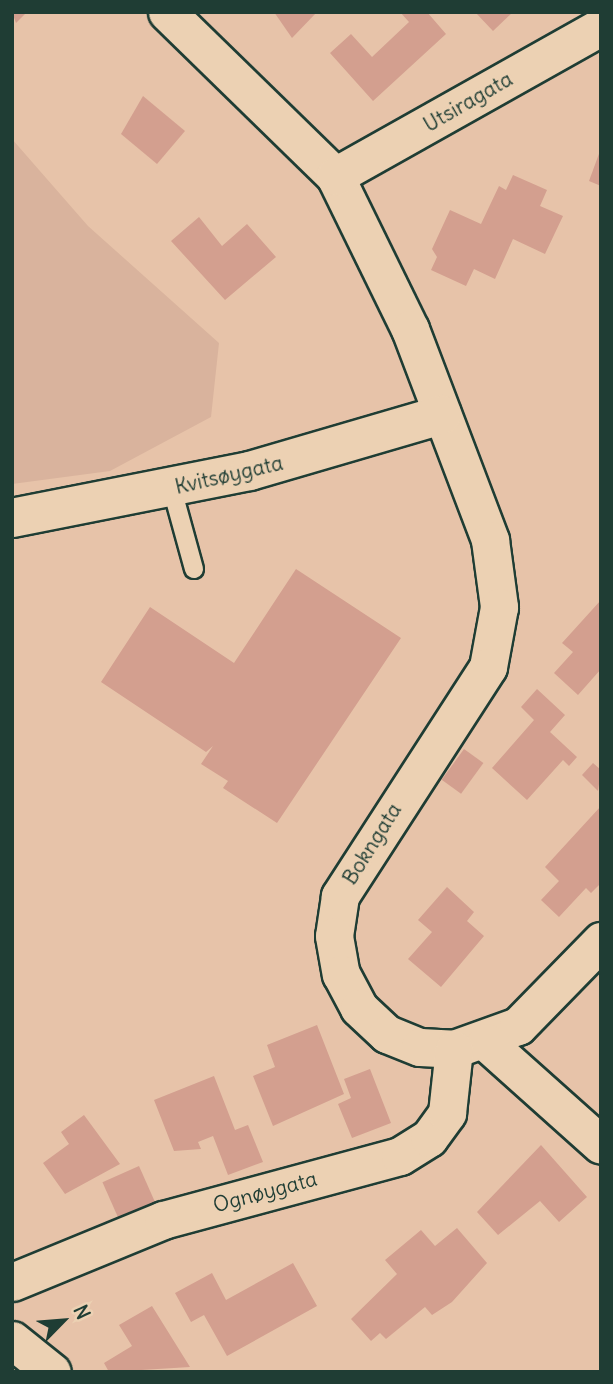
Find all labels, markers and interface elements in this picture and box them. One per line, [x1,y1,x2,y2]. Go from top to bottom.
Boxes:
street label: Utsiragata [419,66,517,138]
street label: Kvitsøygata [172,450,286,500]
street label: Bokngata [337,799,407,889]
street label: Ognøygata [210,1166,320,1218]
north arrow [28,1286,98,1356]
text: N [68,1301,96,1323]

